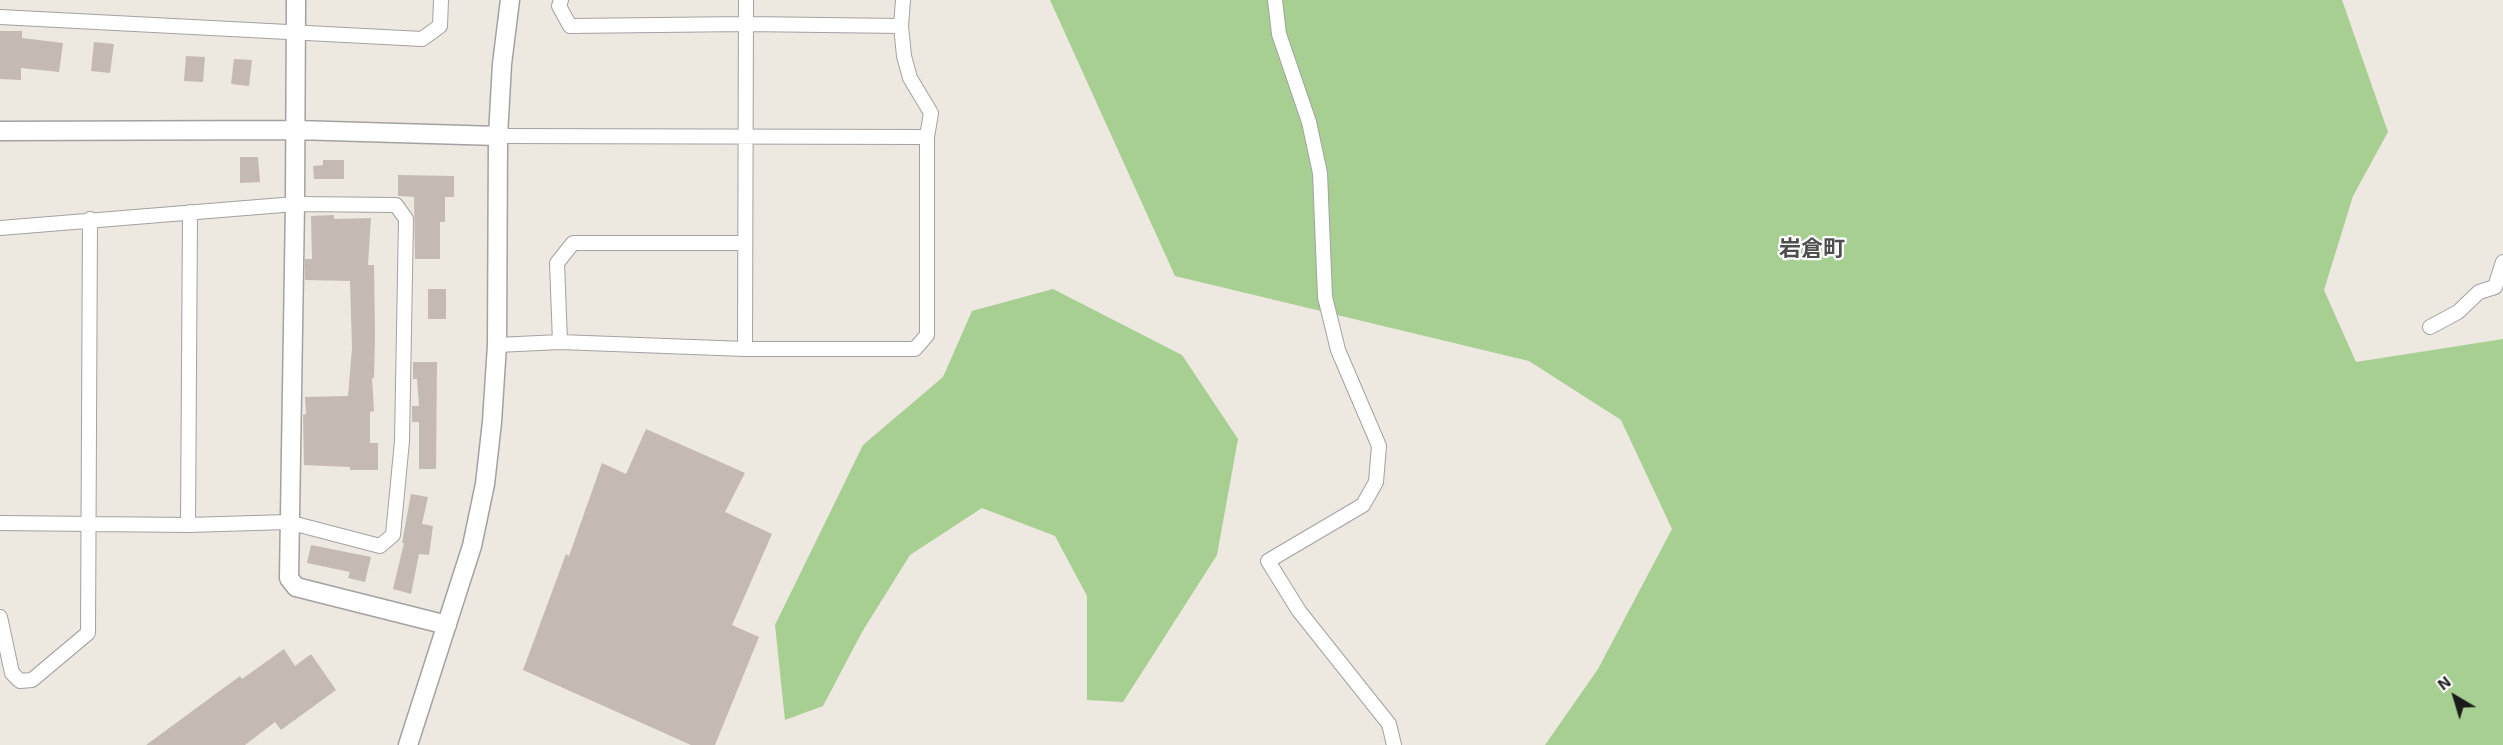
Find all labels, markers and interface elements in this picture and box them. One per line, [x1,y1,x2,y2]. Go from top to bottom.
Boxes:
district label: 岩倉町 [1779,236,1845,262]
north arrow [2425,667,2485,727]
text: N [2433,671,2454,693]

